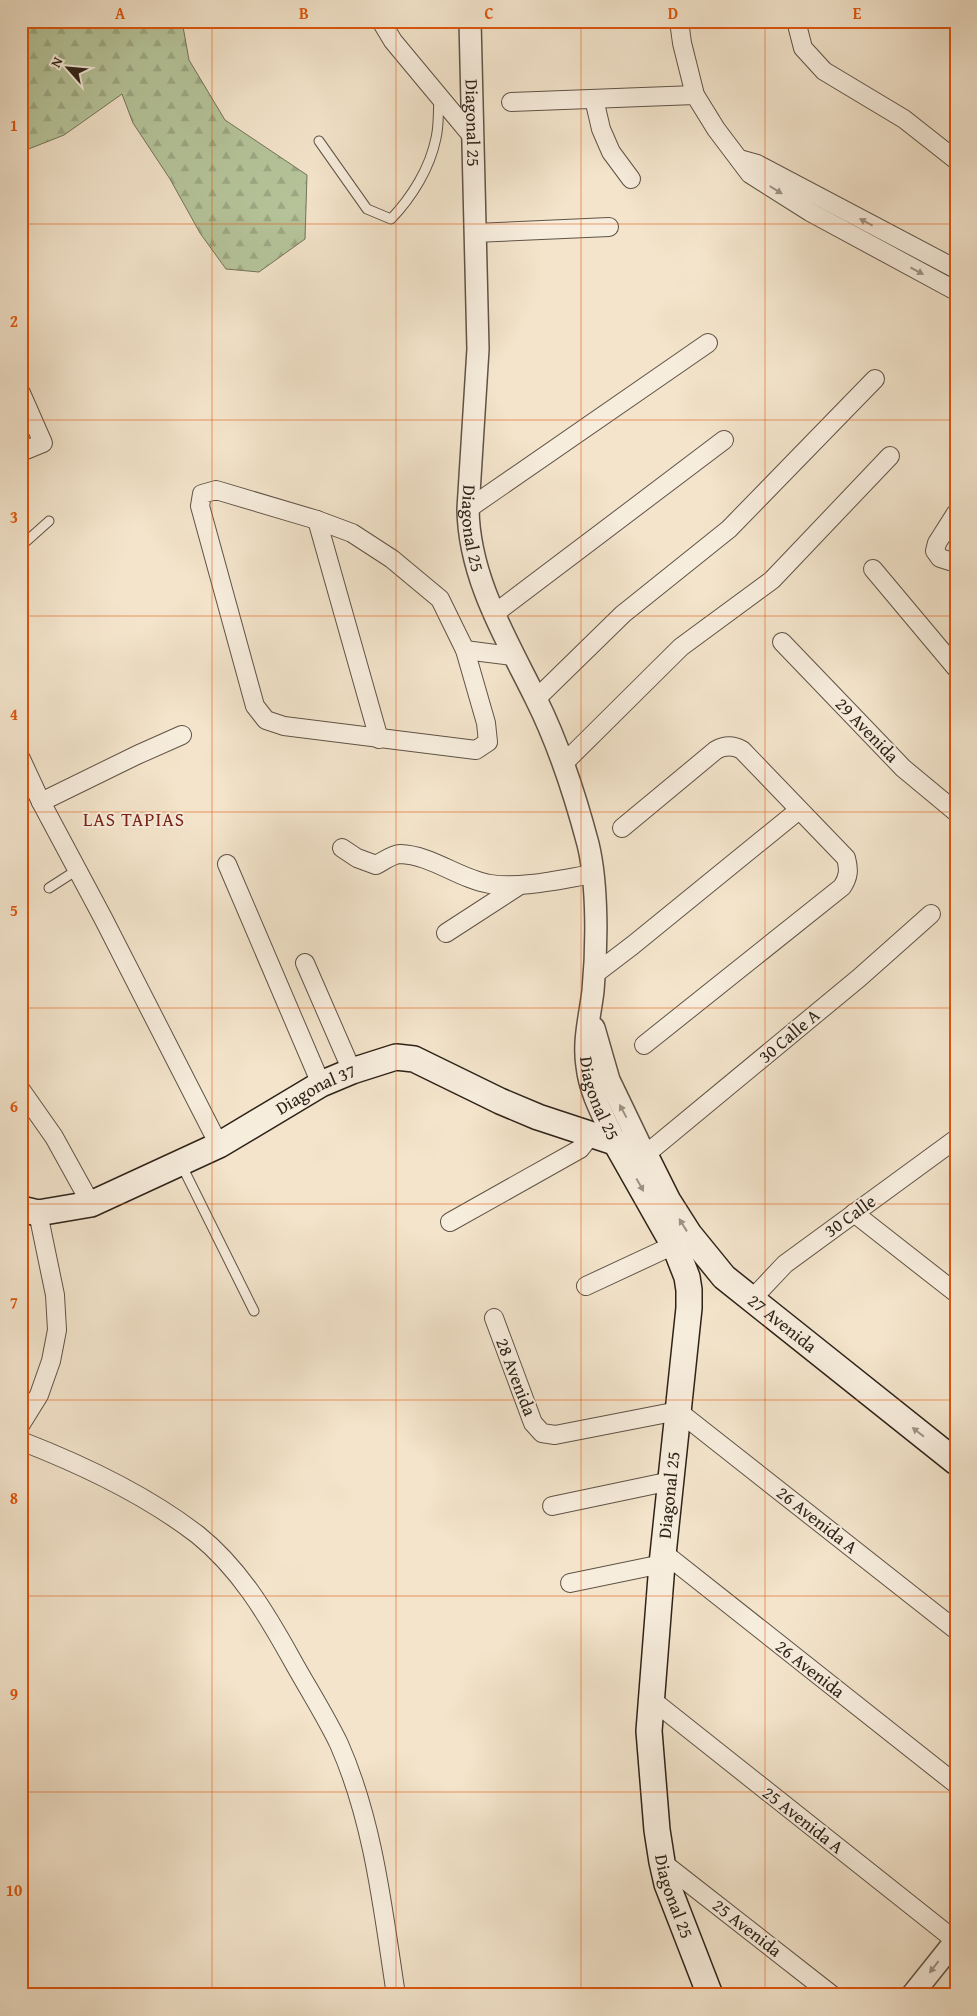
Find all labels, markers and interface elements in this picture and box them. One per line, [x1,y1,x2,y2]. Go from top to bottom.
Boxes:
text: A [115,1,126,25]
text: B [299,1,309,25]
text: C [484,1,494,25]
text: D [668,1,678,25]
text: E [853,1,862,25]
north arrow [42,42,92,92]
text: N [45,53,68,71]
street label: Diagonal 25 [458,79,488,167]
text: 1 [10,113,18,137]
one-way arrow [769,186,782,195]
one-way arrow [859,218,873,226]
one-way arrow [910,266,924,275]
text: 2 [10,309,18,333]
street label: Diagonal 25 [455,484,492,575]
text: 3 [10,505,18,529]
street label: 29 Avenida [829,691,906,769]
text: 4 [10,702,18,726]
district label: LAS TAPIAS [83,805,185,833]
text: 5 [10,898,18,922]
street label: 30 Calle A [752,1002,825,1069]
street label: Diagonal 25 [573,1055,627,1145]
street label: Diagonal 37 [270,1057,360,1121]
text: 6 [10,1094,18,1118]
one-way arrow [619,1104,627,1118]
one-way arrow [636,1179,645,1192]
street label: 30 Calle [818,1188,881,1244]
one-way arrow [678,1218,688,1231]
street label: 27 Avenida [742,1287,823,1359]
text: 7 [10,1290,18,1314]
street label: 28 Avenida [489,1334,544,1420]
one-way arrow [911,1426,924,1437]
street label: Diagonal 25 [650,1450,687,1540]
street label: 26 Avenida A [771,1479,864,1560]
text: 8 [10,1486,18,1510]
street label: 26 Avenida [770,1633,851,1705]
text: 9 [10,1682,18,1706]
street label: 25 Avenida A [757,1779,850,1860]
street label: Diagonal 25 [648,1852,701,1942]
text: 10 [6,1878,22,1902]
street label: 25 Avenida [707,1892,788,1964]
one-way arrow [929,1961,940,1974]

